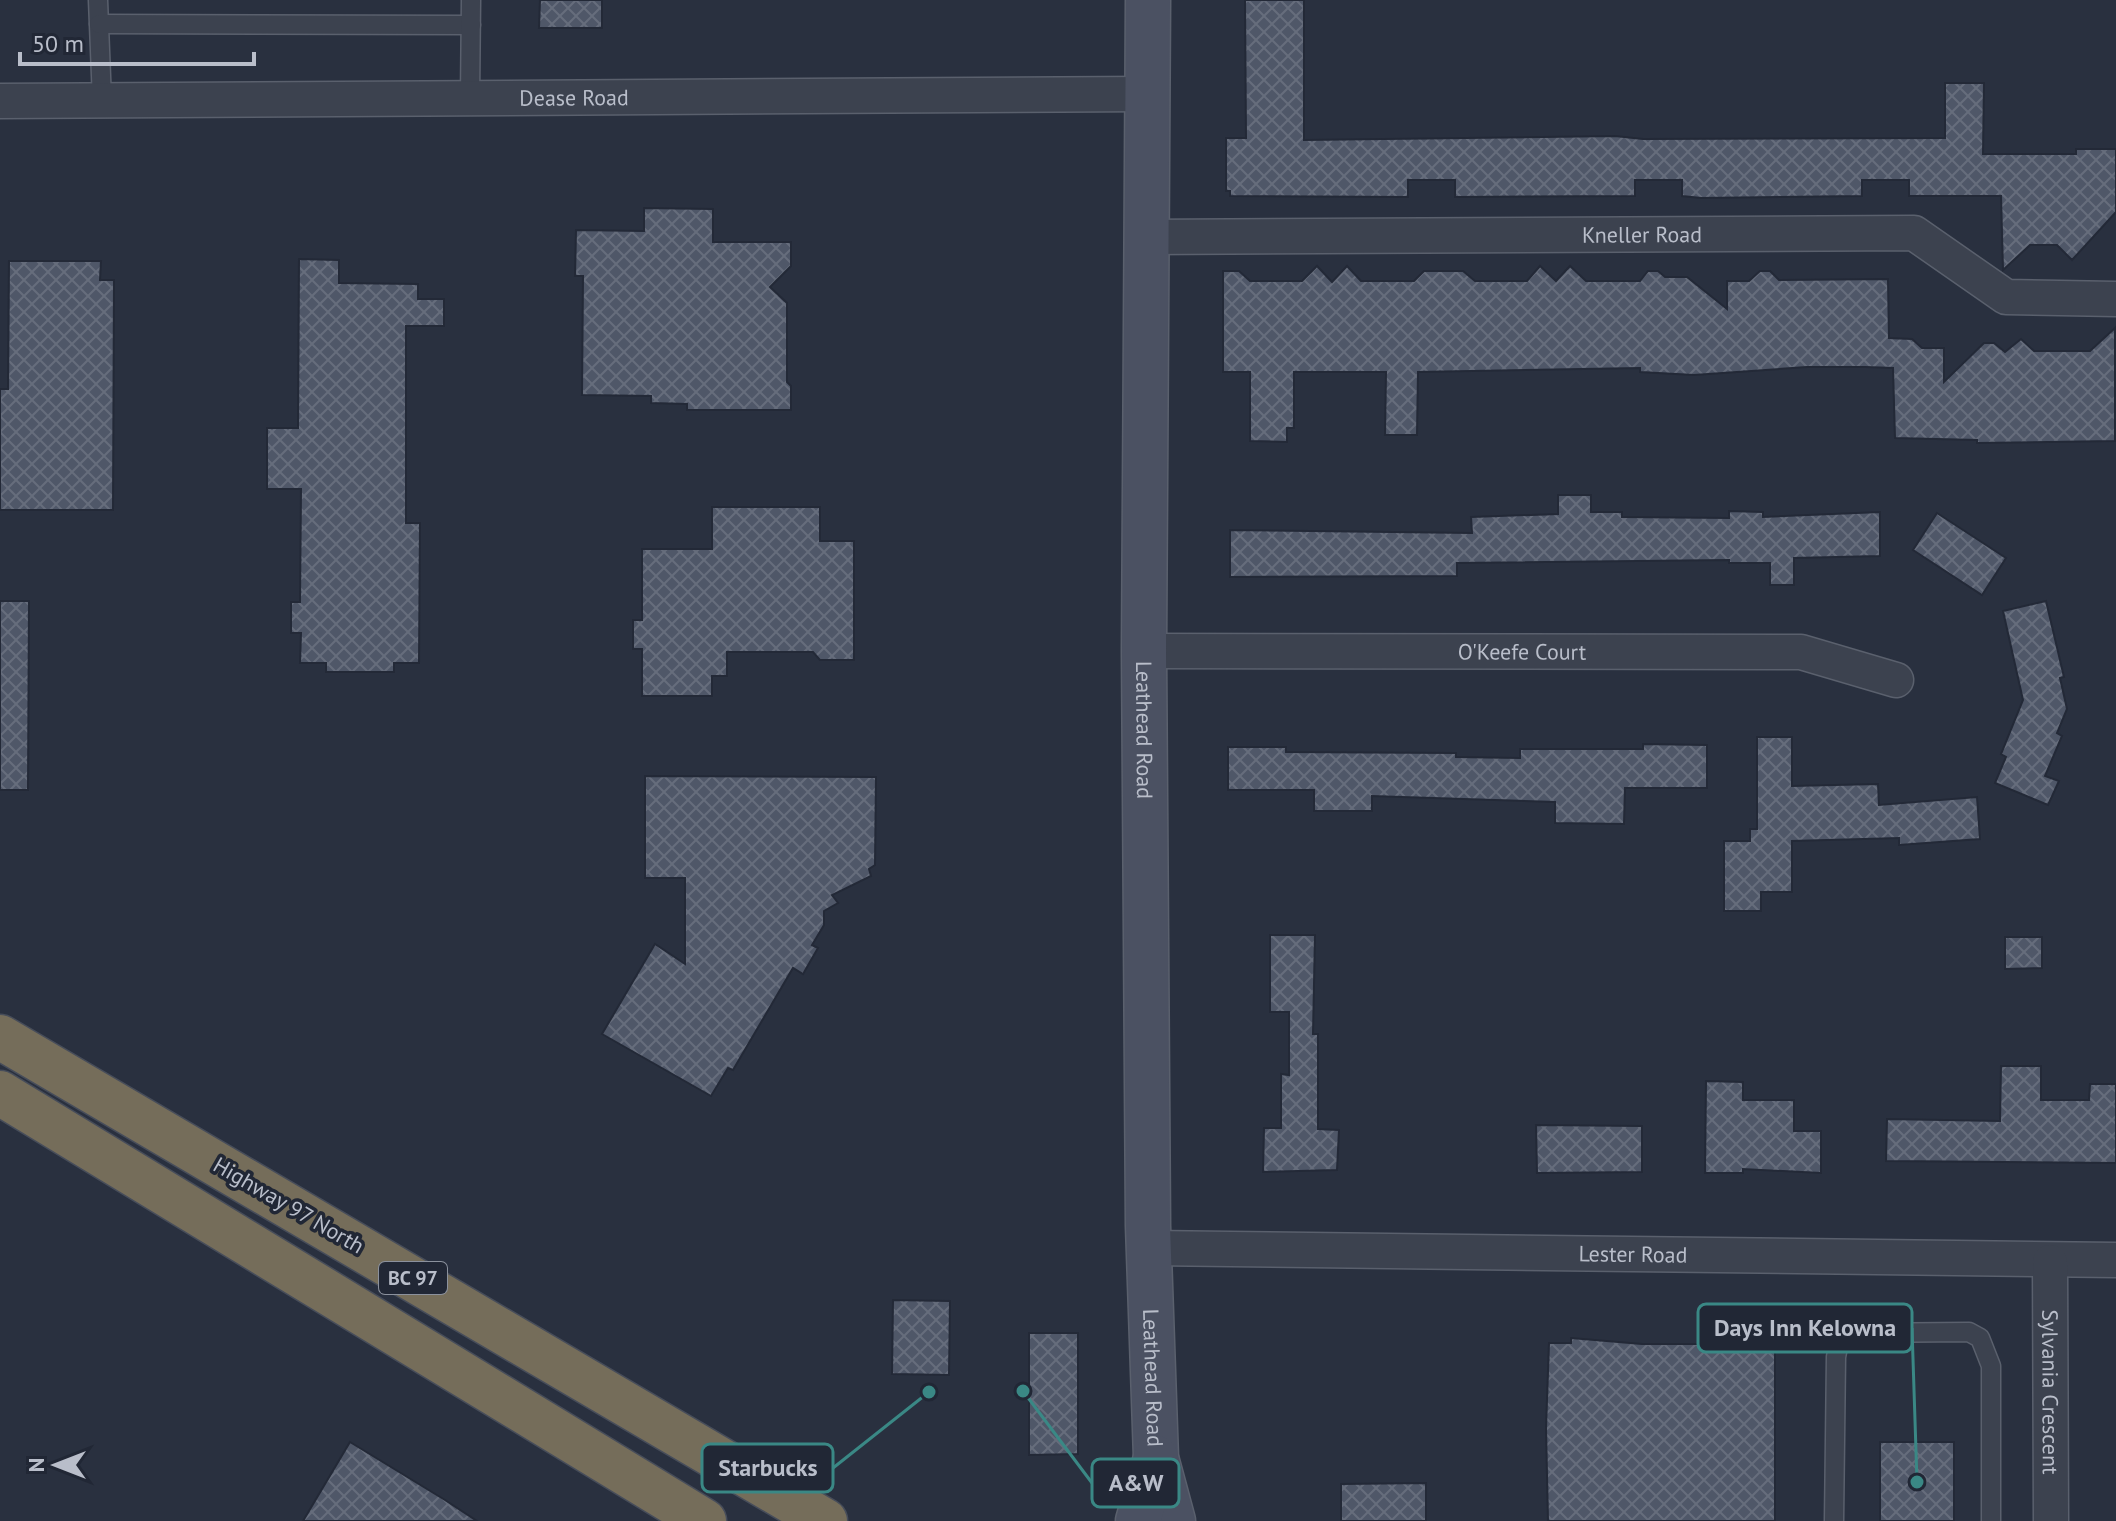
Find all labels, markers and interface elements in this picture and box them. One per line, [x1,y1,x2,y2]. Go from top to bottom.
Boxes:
scale bar [20,16,254,66]
text: 50 m [32,28,84,59]
street label: Dease Road [519,83,629,112]
street label: Kneller Road [1582,220,1702,249]
street label: O'Keefe Court [1458,637,1587,666]
street label: Leathead Road [1130,661,1159,799]
street label: Highway 97 North [208,1150,370,1260]
street label: Lester Road [1578,1239,1688,1269]
road number: BC 97 [379,1262,447,1294]
callout: Days Inn Kelowna [1698,1304,1912,1352]
street label: Leathead Road [1137,1308,1170,1447]
street label: Sylvania Crescent [2036,1309,2065,1475]
text: Days Inn Kelowna [1714,1312,1896,1343]
north arrow [16,1425,96,1505]
callout: Starbucks [702,1444,833,1492]
text: Starbucks [718,1452,818,1483]
text: N [22,1458,50,1472]
callout: A&W [1092,1459,1179,1507]
text: A&W [1109,1467,1164,1498]

